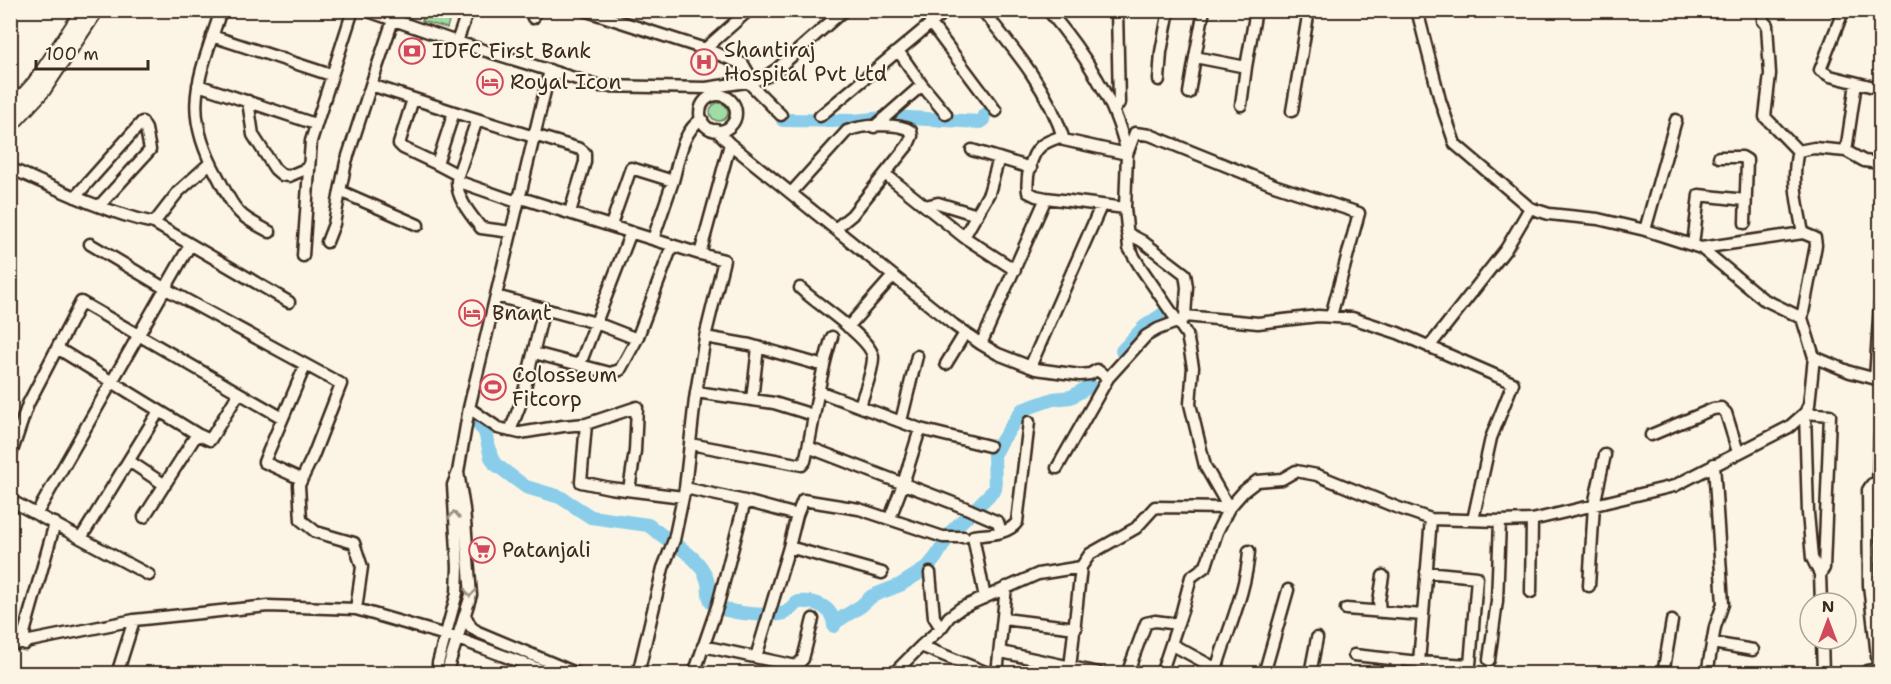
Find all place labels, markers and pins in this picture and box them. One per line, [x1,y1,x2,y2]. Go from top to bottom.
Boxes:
bank icon: IDFC First Bank [397,36,427,66]
place label: Shantiraj Hospital Pvt Ltd [724,36,887,88]
place label: IDFC First Bank [432,37,591,65]
hospital icon: Shantiraj Hospital Pvt Ltd [689,47,719,77]
hotel icon: Royal Icon [475,67,505,97]
place label: Royal Icon [510,68,622,96]
hotel icon: Bnant [457,298,487,328]
place label: Bnant [492,299,552,327]
place label: Colosseum Fitcorp [512,361,617,413]
sports icon: Colosseum Fitcorp [478,372,508,402]
supermarket icon: Patanjali [467,535,497,565]
place label: Patanjali [502,536,591,564]

